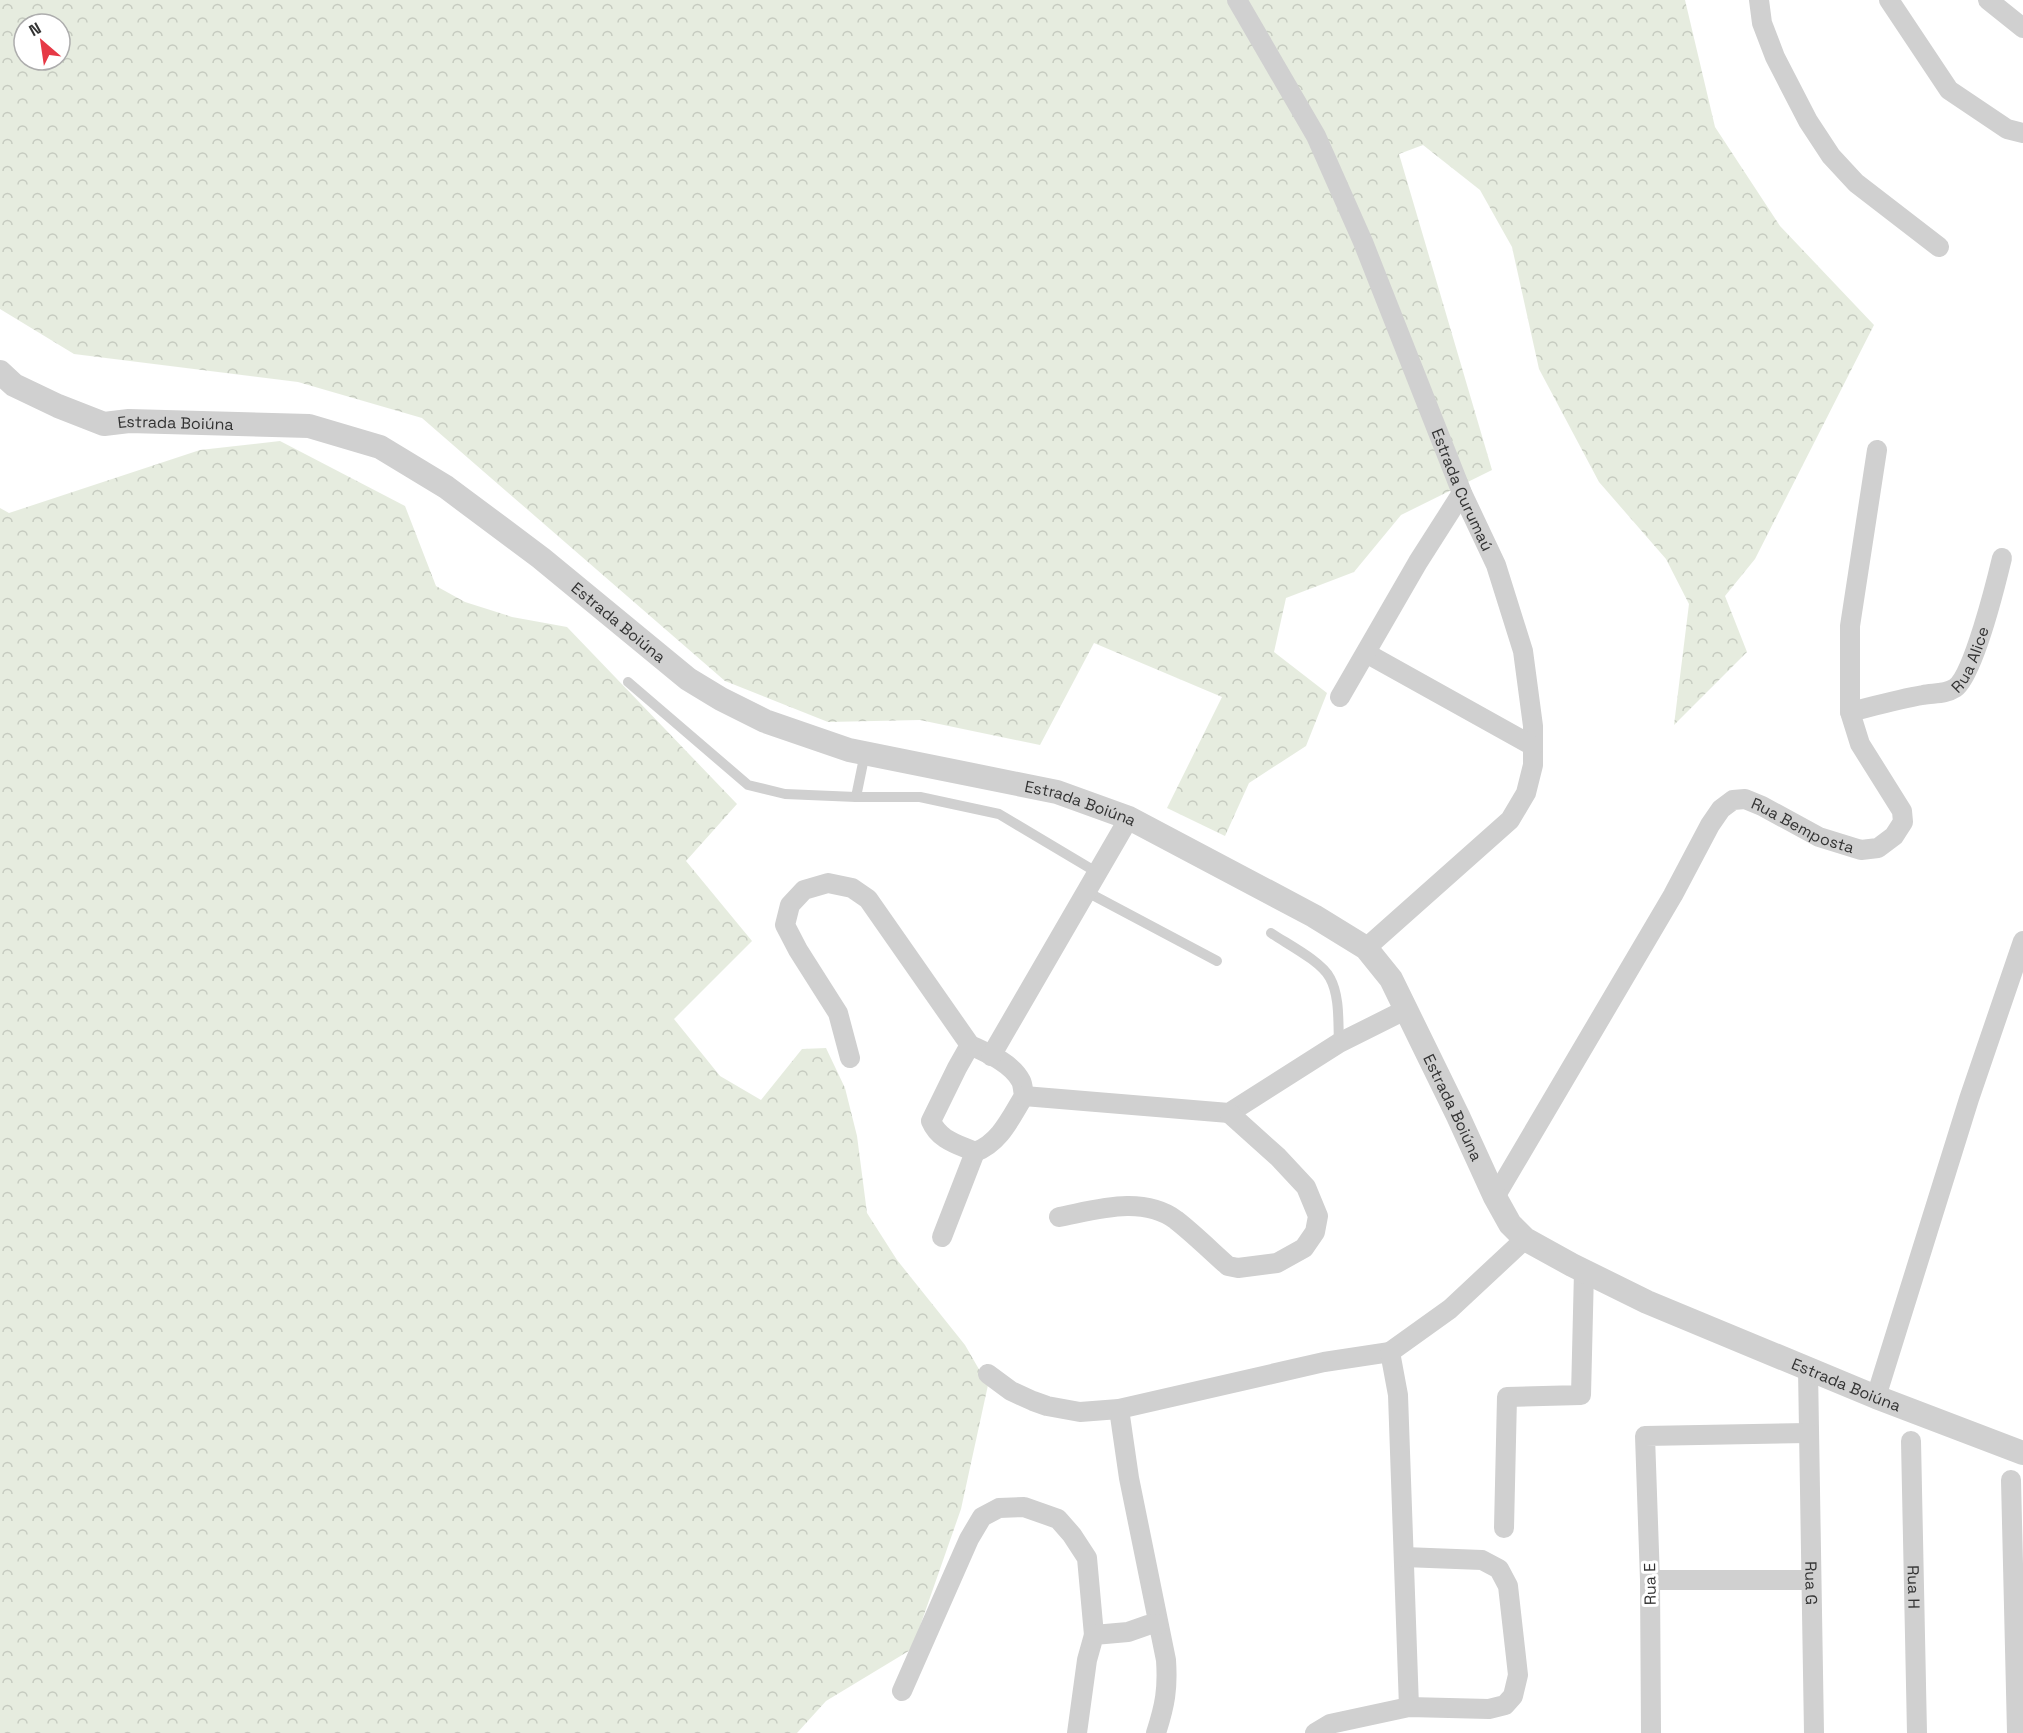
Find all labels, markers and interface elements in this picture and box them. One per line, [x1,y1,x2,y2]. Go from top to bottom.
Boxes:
north arrow [12,12,72,72]
text: N [25,18,45,41]
street label: Estrada Boiúna [116,410,234,434]
street label: Estrada Curumaú [1427,425,1498,554]
street label: Estrada Boiúna [567,577,670,667]
street label: Rua Alice [1946,624,1993,697]
street label: Estrada Boiúna [1023,775,1140,831]
street label: Rua Bemposta [1748,792,1857,858]
street label: Estrada Boiúna [1419,1050,1488,1164]
street label: Estrada Boiúna [1788,1353,1904,1416]
street label: Rua G [1801,1561,1822,1605]
street label: Rua E [1639,1563,1661,1605]
street label: Rua H [1903,1565,1925,1609]

